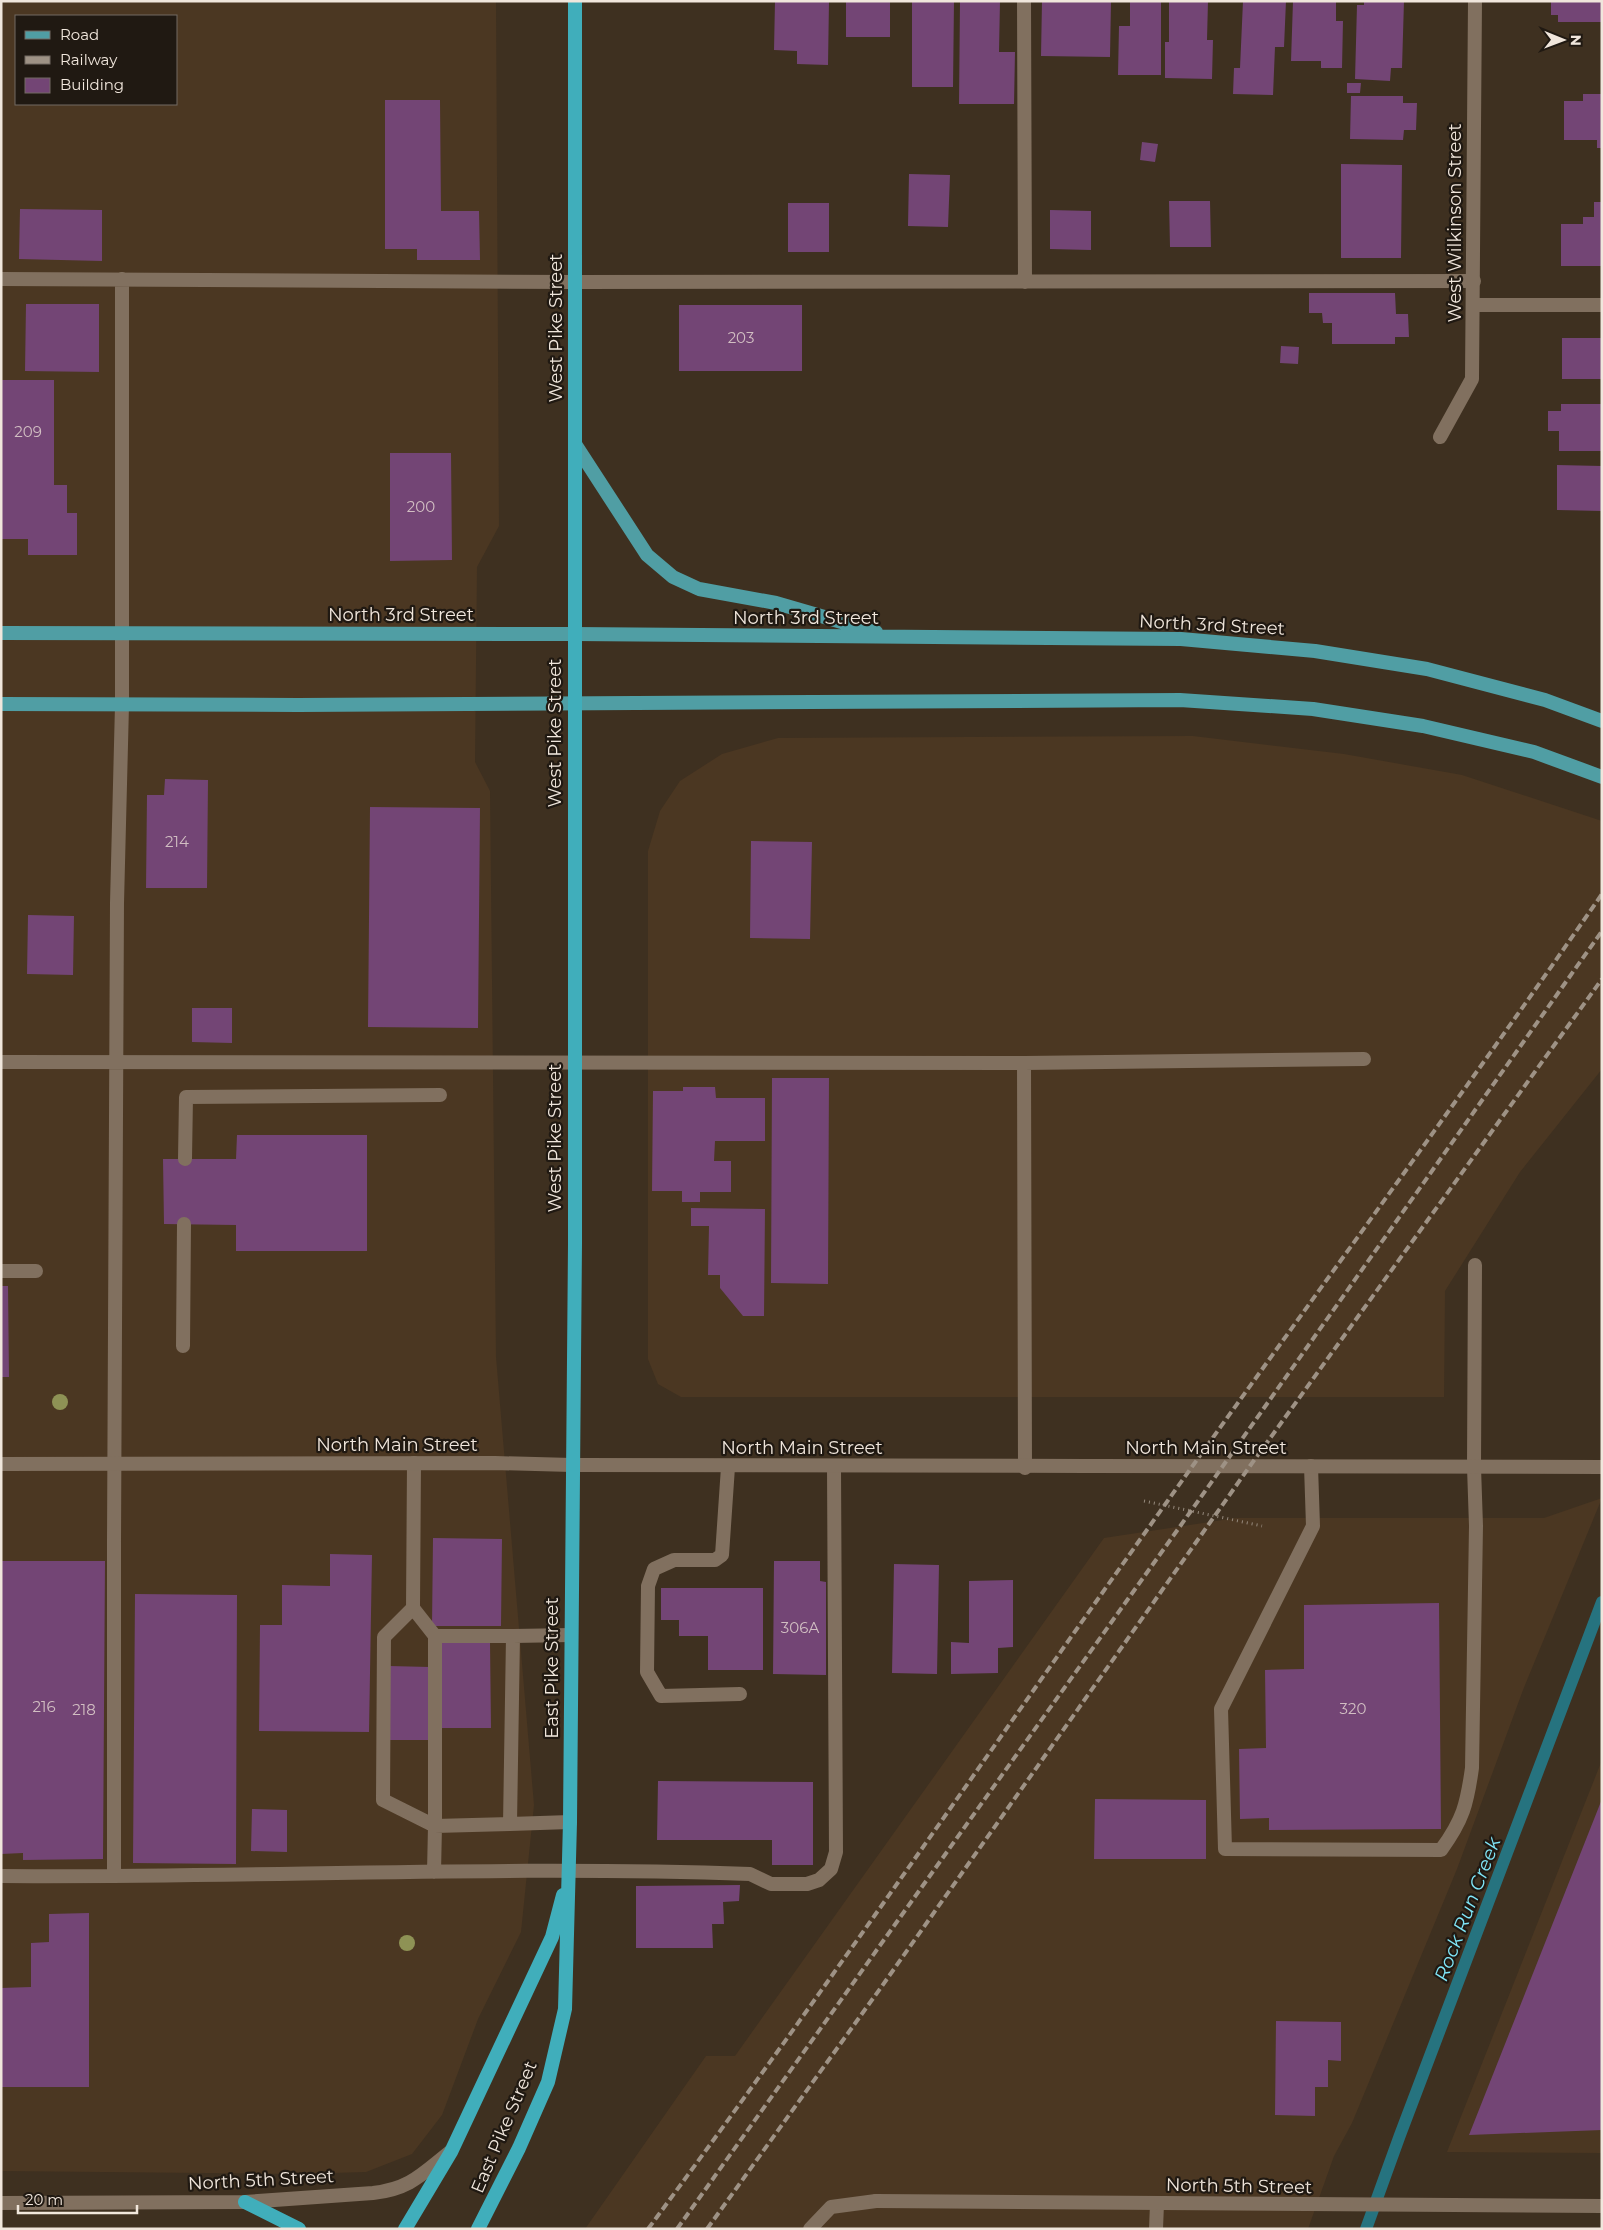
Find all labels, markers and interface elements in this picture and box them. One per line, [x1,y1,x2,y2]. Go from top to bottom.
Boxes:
legend [15,15,178,105]
north arrow [1538,15,1588,65]
text: Road [60,25,99,44]
text: N [1567,34,1585,46]
text: Railway [60,50,118,69]
text: Building [60,75,124,94]
street label: West Wilkinson Street [1444,123,1466,323]
street label: West Pike Street [545,254,567,402]
house number: 203 [728,328,754,347]
house number: 209 [14,422,42,441]
house number: 200 [407,497,435,516]
street label: North 3rd Street [328,604,474,626]
street label: North 3rd Street [733,607,879,629]
street label: North 3rd Street [1138,610,1286,640]
street label: West Pike Street [544,659,566,807]
house number: 214 [165,832,189,851]
street label: West Pike Street [544,1064,566,1212]
street label: North Main Street [316,1434,478,1456]
street label: North Main Street [721,1437,883,1459]
street label: North Main Street [1125,1437,1287,1459]
street label: East Pike Street [541,1597,563,1739]
house number: 306A [781,1618,819,1637]
house number: 216 [32,1697,56,1716]
house number: 320 [1340,1699,1366,1718]
house number: 218 [72,1700,96,1719]
water label: Rock Run Creek [1429,1833,1506,1984]
street label: East Pike Street [466,2058,542,2196]
street label: North 5th Street [187,2165,335,2195]
street label: North 5th Street [1166,2174,1312,2198]
scale bar [18,2182,136,2214]
text: 20 m [25,2190,63,2209]

